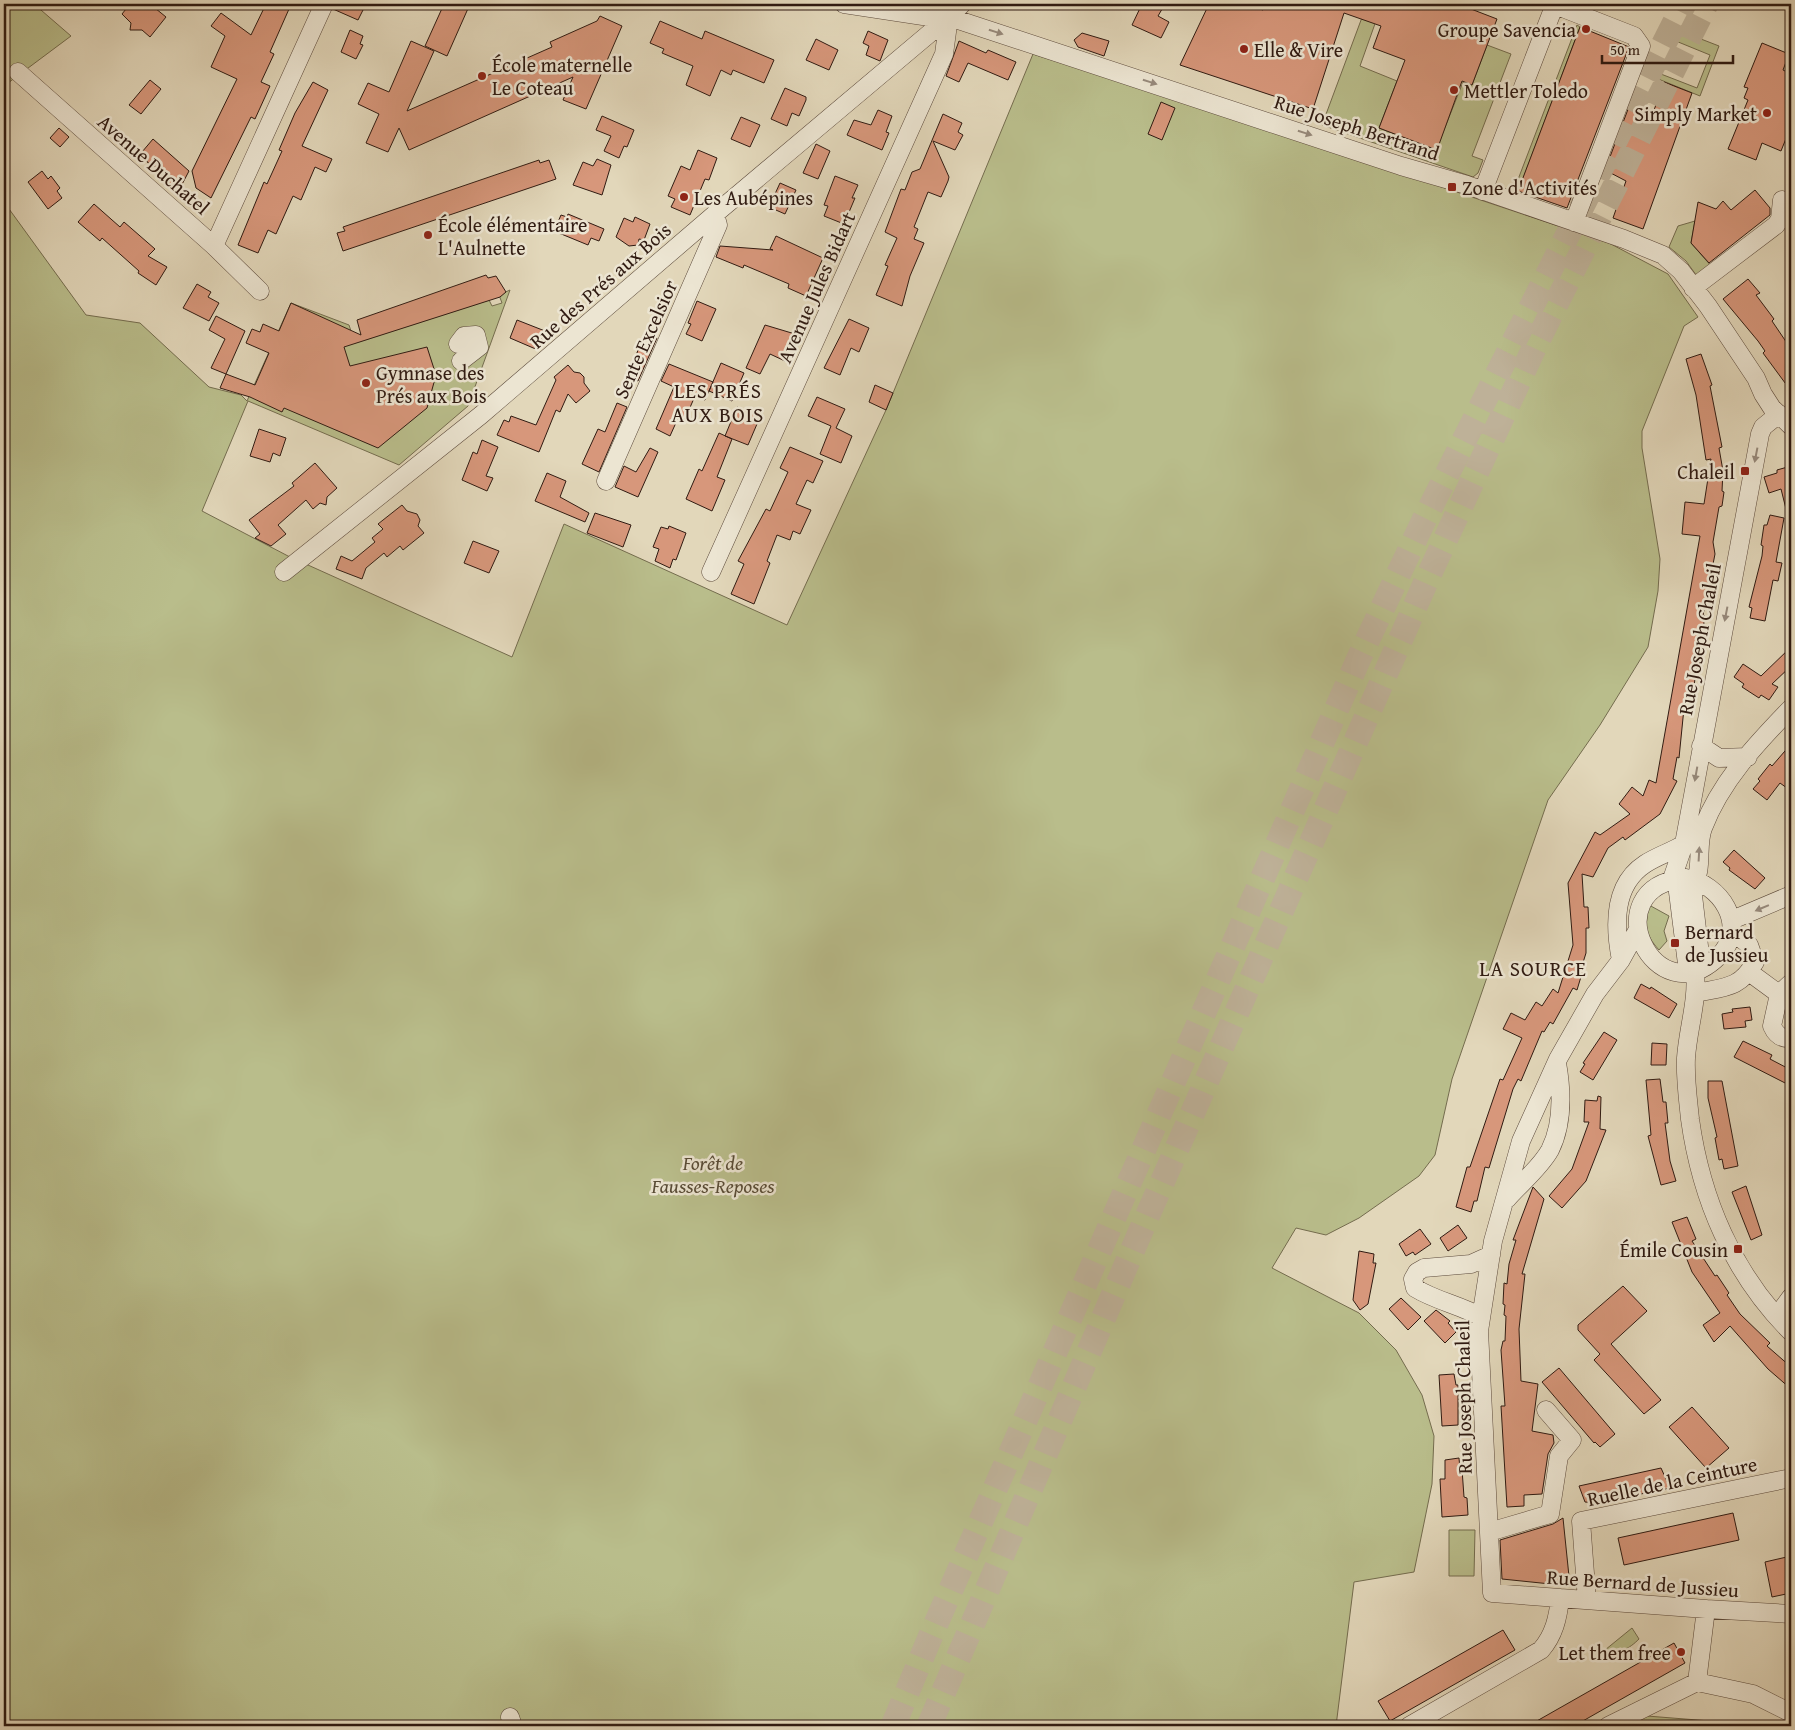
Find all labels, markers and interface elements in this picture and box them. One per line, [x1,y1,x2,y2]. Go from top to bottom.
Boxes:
place label: Groupe Savencia [1438,15,1577,44]
marker: Groupe Savencia [1580,23,1592,35]
one-way arrow [989,28,1004,36]
scale bar [1602,32,1734,64]
place label: Elle & Vire [1254,35,1343,64]
text: 50 m [1610,39,1641,60]
marker: Elle & Vire [1238,43,1250,55]
place label: École maternelle Le Coteau [492,50,632,102]
marker: École maternelle Le Coteau [476,70,488,82]
place label: Mettler Toledo [1464,76,1588,105]
one-way arrow [1143,79,1158,87]
marker: Mettler Toledo [1448,84,1460,96]
street label: Rue Joseph Bertrand [1271,87,1443,167]
place label: Simply Market [1634,99,1757,128]
street label: Avenue Duchatel [92,107,217,221]
marker: Simply Market [1761,107,1773,119]
one-way arrow [1297,130,1312,137]
place label: Zone d'Activités [1462,173,1597,202]
marker: Zone d'Activités [1446,181,1458,193]
place label: Les Aubépines [694,183,813,212]
marker: Les Aubépines [678,191,690,203]
street label: Avenue Jules Bidart [770,207,862,367]
place label: École élémentaire L'Aulnette [438,210,587,262]
street label: Rue des Prés aux Bois [523,215,677,355]
marker: École élémentaire L'Aulnette [422,229,434,241]
street label: Sente Excelsior [606,275,684,403]
place label: Gymnase des Prés aux Bois [376,358,487,410]
district label: LES PRÉS AUX BOIS [672,375,764,430]
marker: Gymnase des Prés aux Bois [360,377,372,389]
one-way arrow [1751,447,1759,463]
place label: Chaleil [1677,457,1735,486]
marker: Chaleil [1739,465,1751,477]
street label: Rue Joseph Chaleil [1670,560,1728,717]
one-way arrow [1721,607,1729,623]
one-way arrow [1692,766,1700,782]
one-way arrow [1696,846,1704,862]
one-way arrow [1755,904,1769,912]
place label: Bernard de Jussieu [1685,917,1768,969]
marker: Bernard de Jussieu [1669,937,1681,949]
district label: LA SOURCE [1479,953,1587,984]
park label: Forêt de Fausses-Reposes [650,1148,775,1200]
place label: Émile Cousin [1620,1235,1728,1264]
marker: Émile Cousin [1732,1243,1744,1255]
street label: Rue Joseph Chaleil [1447,1319,1479,1474]
street label: Ruelle de la Ceinture [1584,1449,1760,1513]
street label: Rue Bernard de Jussieu [1546,1562,1740,1604]
place label: Let them free [1559,1638,1671,1667]
marker: Let them free [1675,1646,1687,1658]

